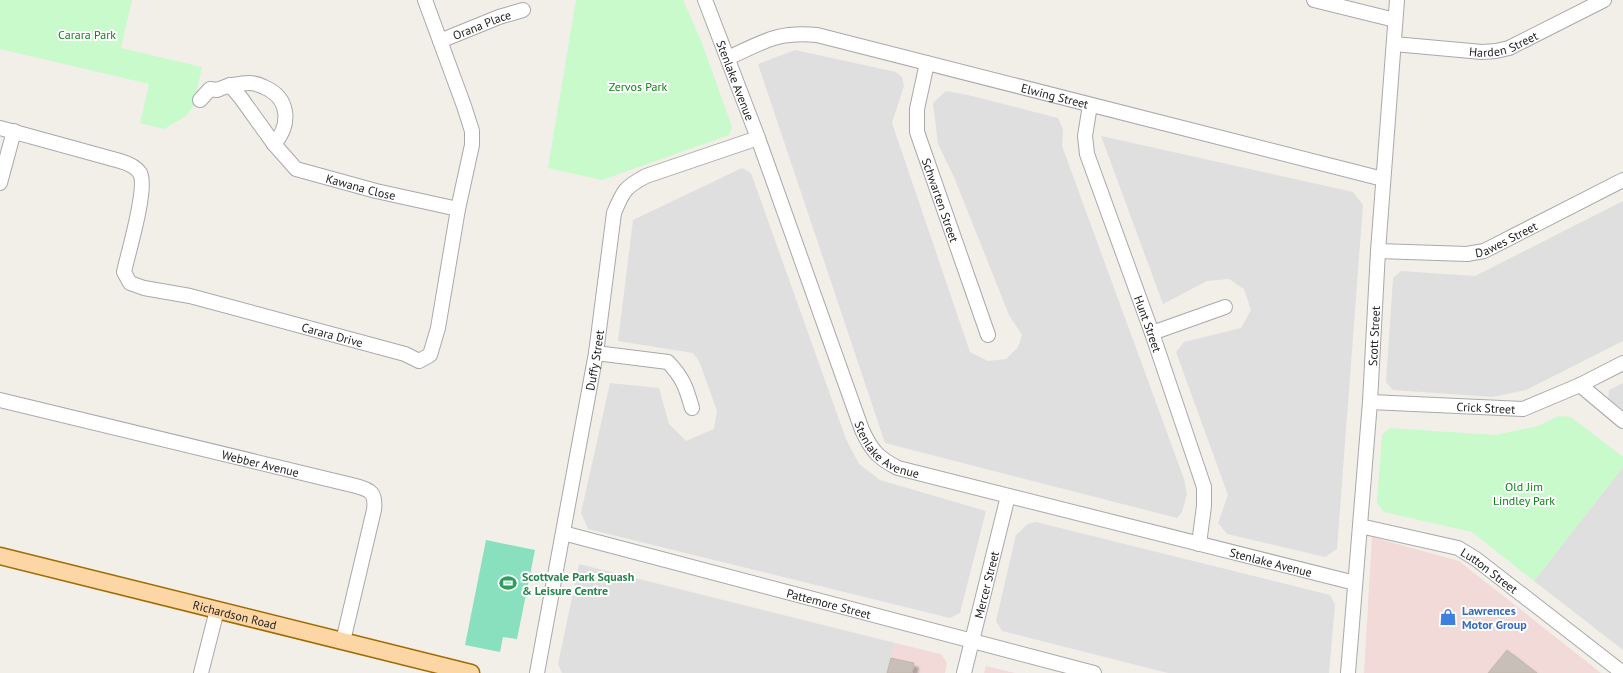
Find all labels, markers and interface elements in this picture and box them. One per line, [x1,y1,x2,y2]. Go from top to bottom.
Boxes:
street label: Orana Place [450,6,513,43]
park label: Carara Park [58,27,116,42]
street label: Harden Street [1468,27,1540,60]
street label: Stenlake Avenue [714,38,758,122]
park label: Zervos Park [609,79,668,94]
street label: Elwing Street [1020,80,1090,111]
street label: Schwarten Street [919,156,962,244]
street label: Kawana Close [324,170,397,203]
street label: Dawes Street [1474,218,1540,260]
street label: Hunt Street [1131,293,1165,354]
street label: Scott Street [1364,306,1383,366]
street label: Carara Drive [300,319,365,350]
street label: Duffy Street [582,329,606,392]
street label: Crick Street [1456,398,1516,416]
street label: Stenlake Avenue [852,419,921,481]
street label: Webber Avenue [220,446,301,480]
park label: Old Jim Lindley Park [1493,479,1555,508]
street label: Stenlake Avenue [1228,544,1314,579]
street label: Lutton Street [1458,544,1521,596]
street label: Mercer Street [970,549,1002,620]
place label: Scottvale Park Squash & Leisure Centre [522,569,634,598]
sports icon: Scottvale Park Squash & Leisure Centre [498,573,518,593]
street label: Pattemore Street [785,585,873,621]
street label: Richardson Road [192,597,278,632]
place label: Lawrences Motor Group [1462,603,1527,632]
shop icon: Lawrences Motor Group [1438,607,1458,627]

